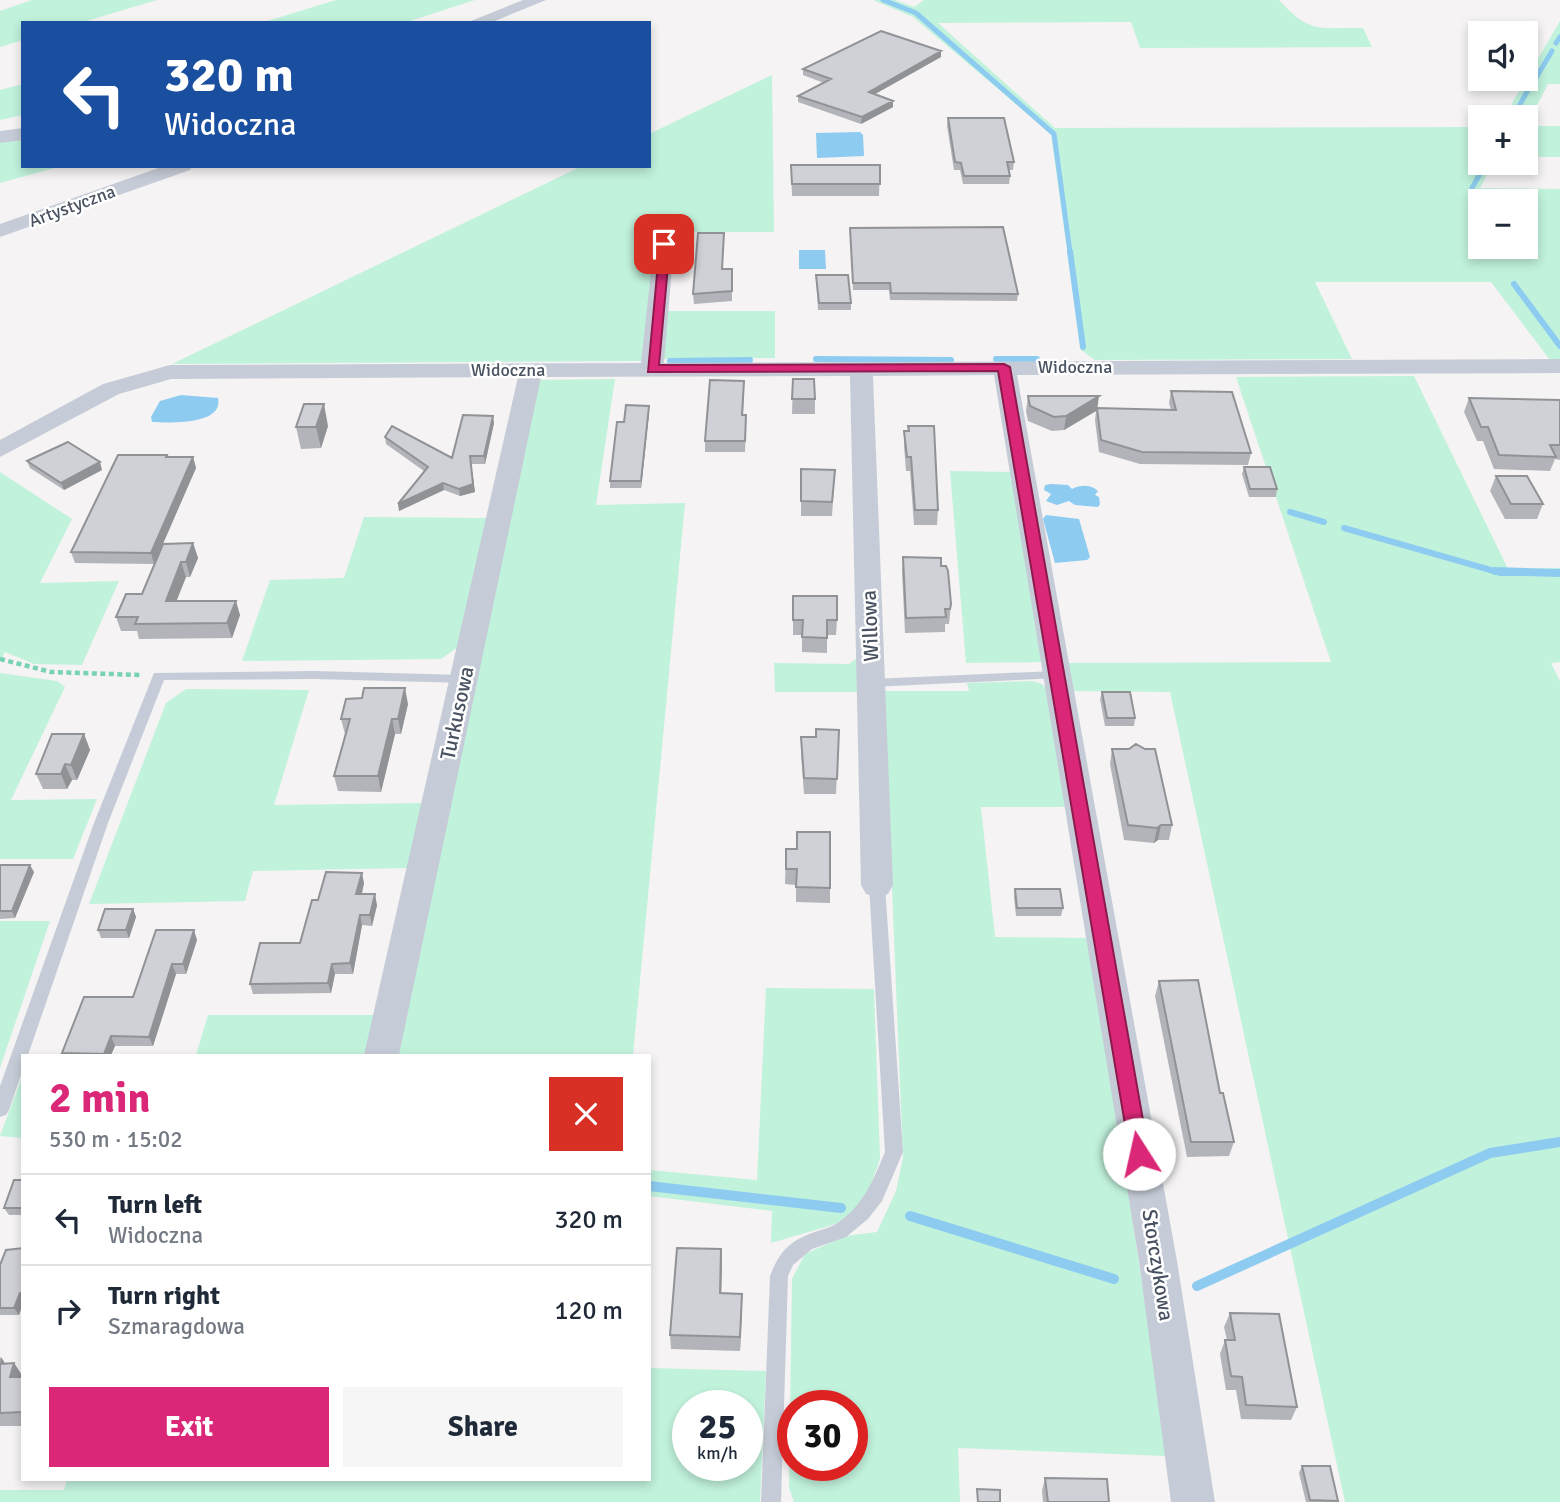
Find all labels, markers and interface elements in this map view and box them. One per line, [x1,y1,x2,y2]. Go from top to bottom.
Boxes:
map controls [1468,21,1538,259]
button: sound [1468,21,1538,91]
text: 320 m [164,45,294,105]
icon: left [49,49,140,140]
text: Widoczna [164,105,297,144]
button: + [1468,105,1538,175]
street label: Artystyczna [26,180,118,232]
button: − [1468,189,1538,259]
pin [634,214,694,274]
icon: arrive [645,225,683,263]
street label: Widoczna [1038,356,1112,378]
street label: Widoczna [471,359,545,381]
street label: Willowa [856,590,884,662]
street label: Turkusowa [434,664,480,762]
text: 2 min [49,1073,150,1124]
button: close [549,1077,623,1151]
position arrow [1102,1117,1176,1191]
text: 530 m · 15:02 [49,1125,183,1154]
text: Turn left [108,1189,202,1221]
icon: left [49,1201,87,1239]
text: 320 m [554,1204,623,1236]
street label: Storczykowa [1136,1207,1180,1323]
text: Widoczna [108,1221,203,1250]
text: Turn right [108,1280,220,1312]
icon: right [49,1292,87,1330]
text: 120 m [554,1295,623,1327]
text: Szmaragdowa [108,1312,245,1341]
button: Exit [49,1387,329,1467]
button: Share [343,1387,623,1467]
speed limit sign: 30 [777,1390,868,1481]
text: 25 [699,1405,736,1448]
text: km/h [697,1442,738,1464]

